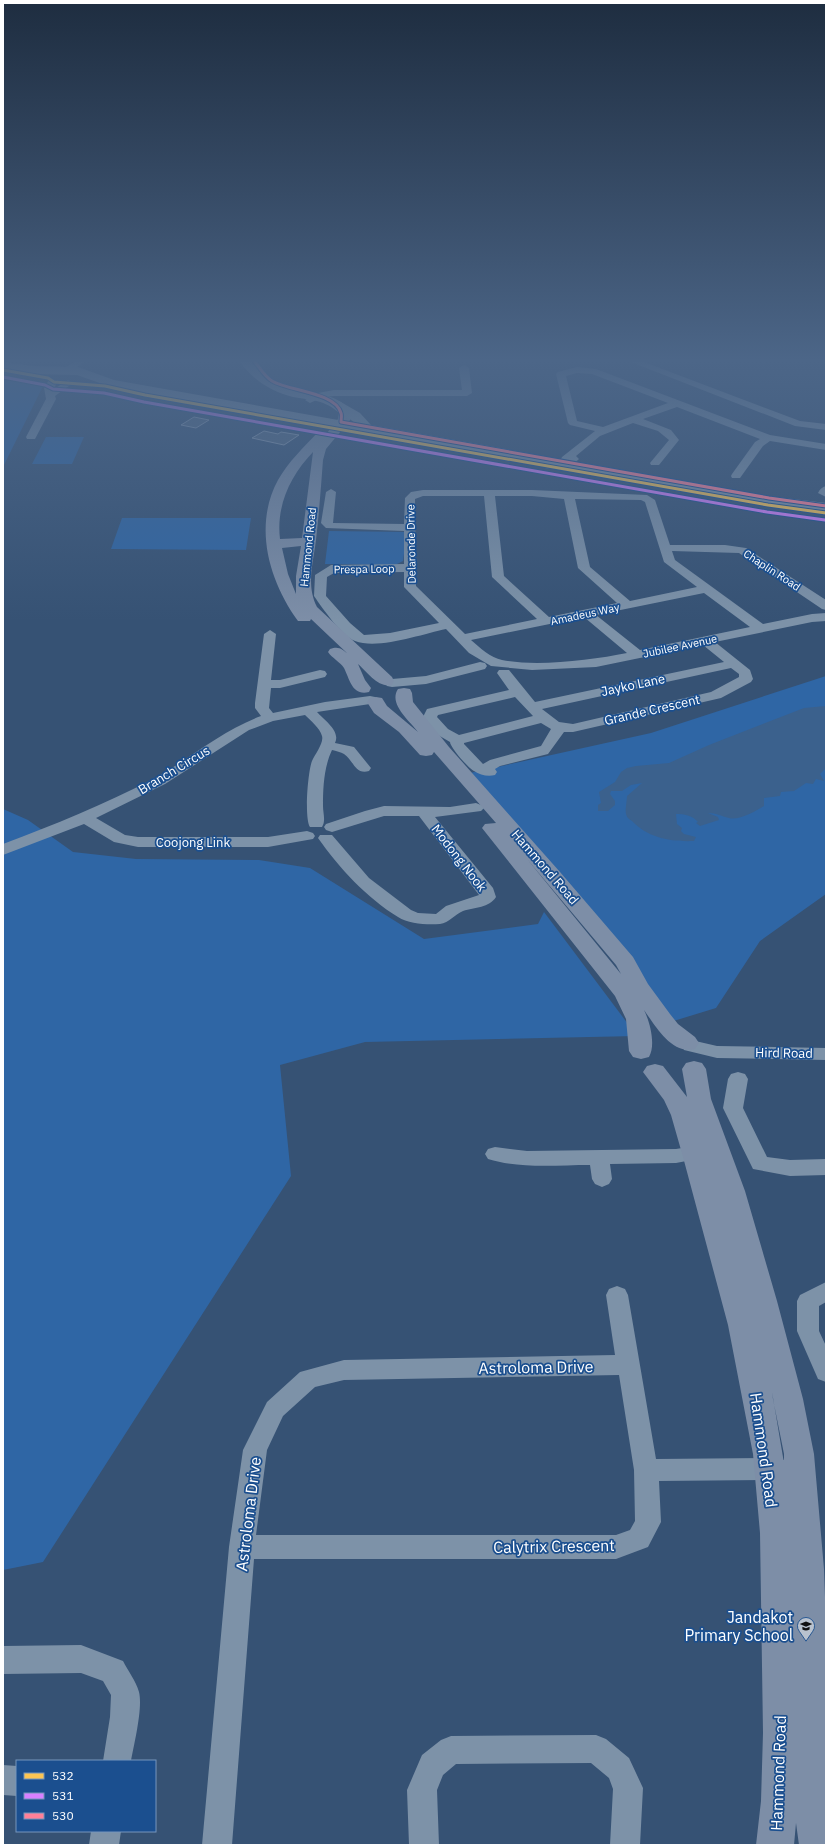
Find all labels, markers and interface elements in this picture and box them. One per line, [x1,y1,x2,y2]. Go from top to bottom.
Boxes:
street label: Delaronde Drive [403,504,419,584]
street label: Hammond Road [297,507,319,587]
street label: Chaplin Road [741,546,803,594]
street label: Prespa Loop [333,561,395,577]
street label: Amadeus Way [549,600,621,628]
street label: Jubilee Avenue [642,631,718,661]
street label: Jayko Lane [599,670,667,700]
street label: Grande Crescent [603,691,701,729]
street label: Branch Circus [135,742,213,798]
street label: Modong Nook [427,821,491,895]
street label: Hammond Road [508,826,582,908]
street label: Coojong Link [156,834,230,851]
street label: Hird Road [755,1044,813,1062]
street label: Astroloma Drive [478,1356,594,1378]
street label: Hammond Road [746,1391,782,1509]
street label: Astroloma Drive [231,1455,265,1572]
street label: Calytrix Crescent [493,1535,615,1557]
place label: Jandakot Primary School [685,1607,793,1645]
school or university icon: Jandakot Primary School [796,1616,816,1641]
street label: Hammond Road [766,1715,790,1831]
legend [16,1760,156,1832]
text: 532 [52,1768,74,1783]
text: 531 [52,1788,74,1803]
text: 530 [52,1808,74,1823]

